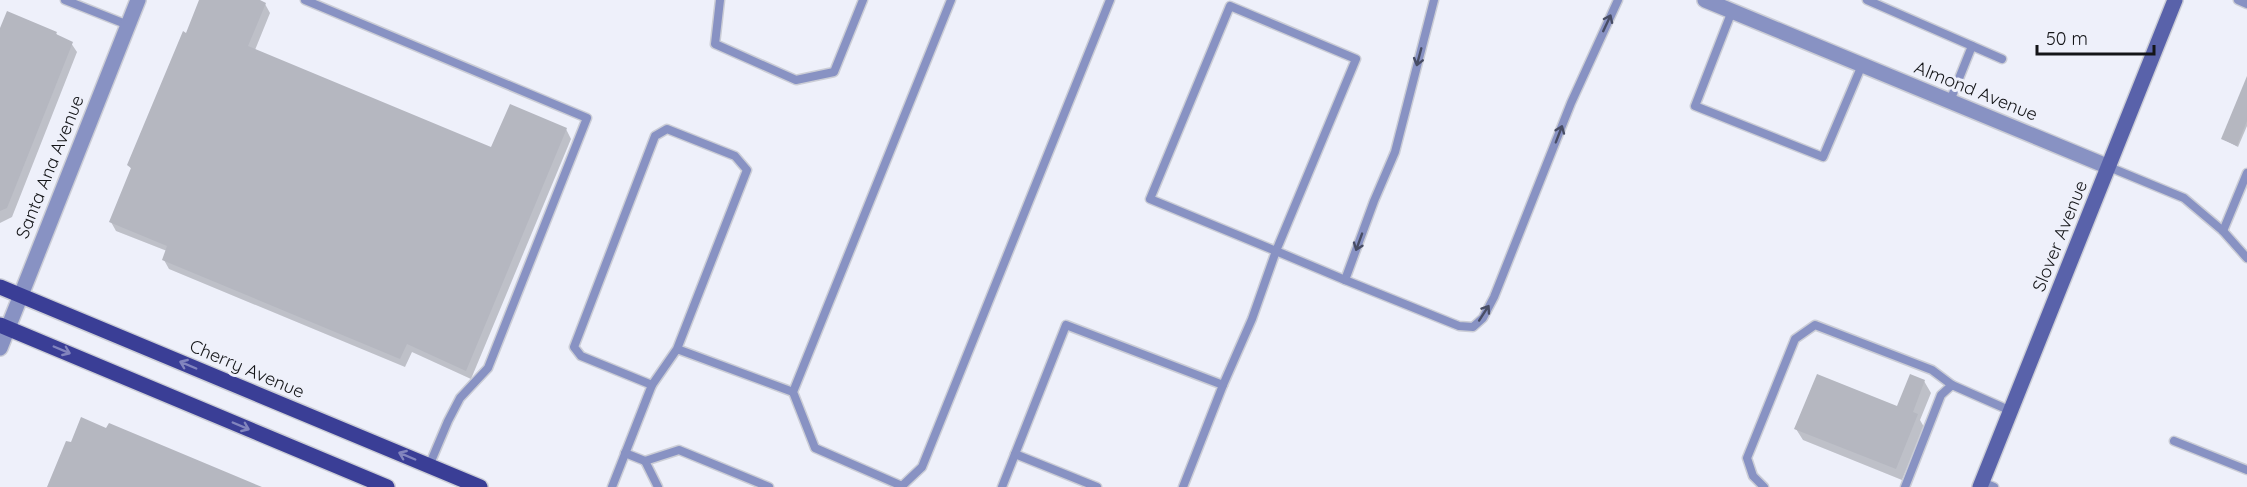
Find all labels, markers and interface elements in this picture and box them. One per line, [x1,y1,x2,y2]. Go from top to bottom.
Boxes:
one-way arrow [1601,15,1613,33]
scale bar [2037,18,2154,56]
text: 50 m [2046,27,2088,50]
one-way arrow [1413,47,1425,66]
street label: Almond Avenue [1911,55,2041,126]
street label: Santa Ana Avenue [10,92,89,242]
one-way arrow [1555,125,1566,144]
street label: Slover Avenue [2027,177,2092,295]
one-way arrow [1353,232,1364,251]
one-way arrow [1478,305,1491,322]
street label: Cherry Avenue [186,334,308,403]
one-way arrow [52,345,70,357]
one-way arrow [179,359,198,370]
one-way arrow [232,421,250,432]
one-way arrow [398,450,416,462]

